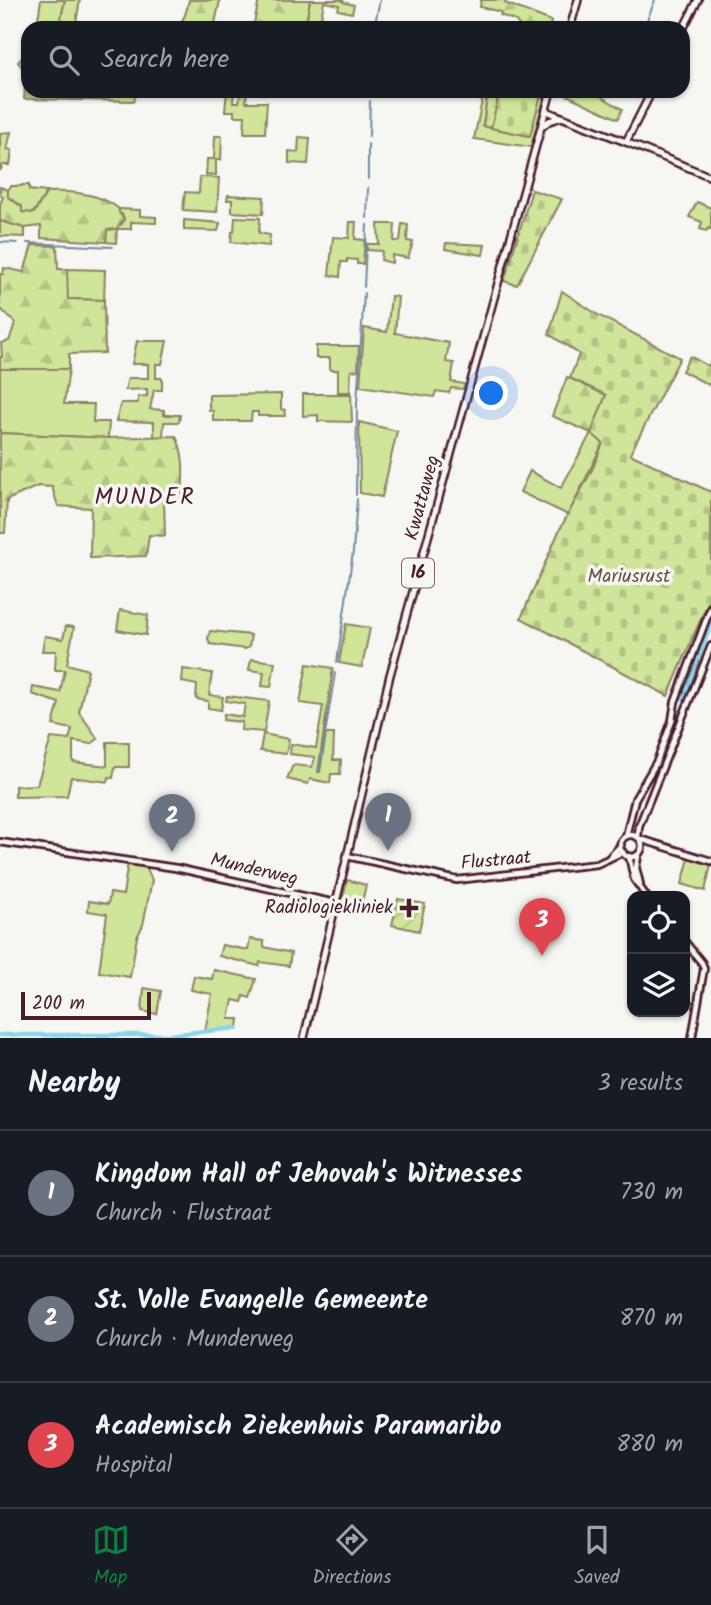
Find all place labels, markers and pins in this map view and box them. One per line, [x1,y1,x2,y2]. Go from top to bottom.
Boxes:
pin: 1 [365,793,411,851]
pin: 2 [149,794,195,852]
place label: Radiologiekliniek [265,893,393,923]
marker: Radiologiekliniek [399,898,419,918]
pin: 3 [519,898,565,956]

